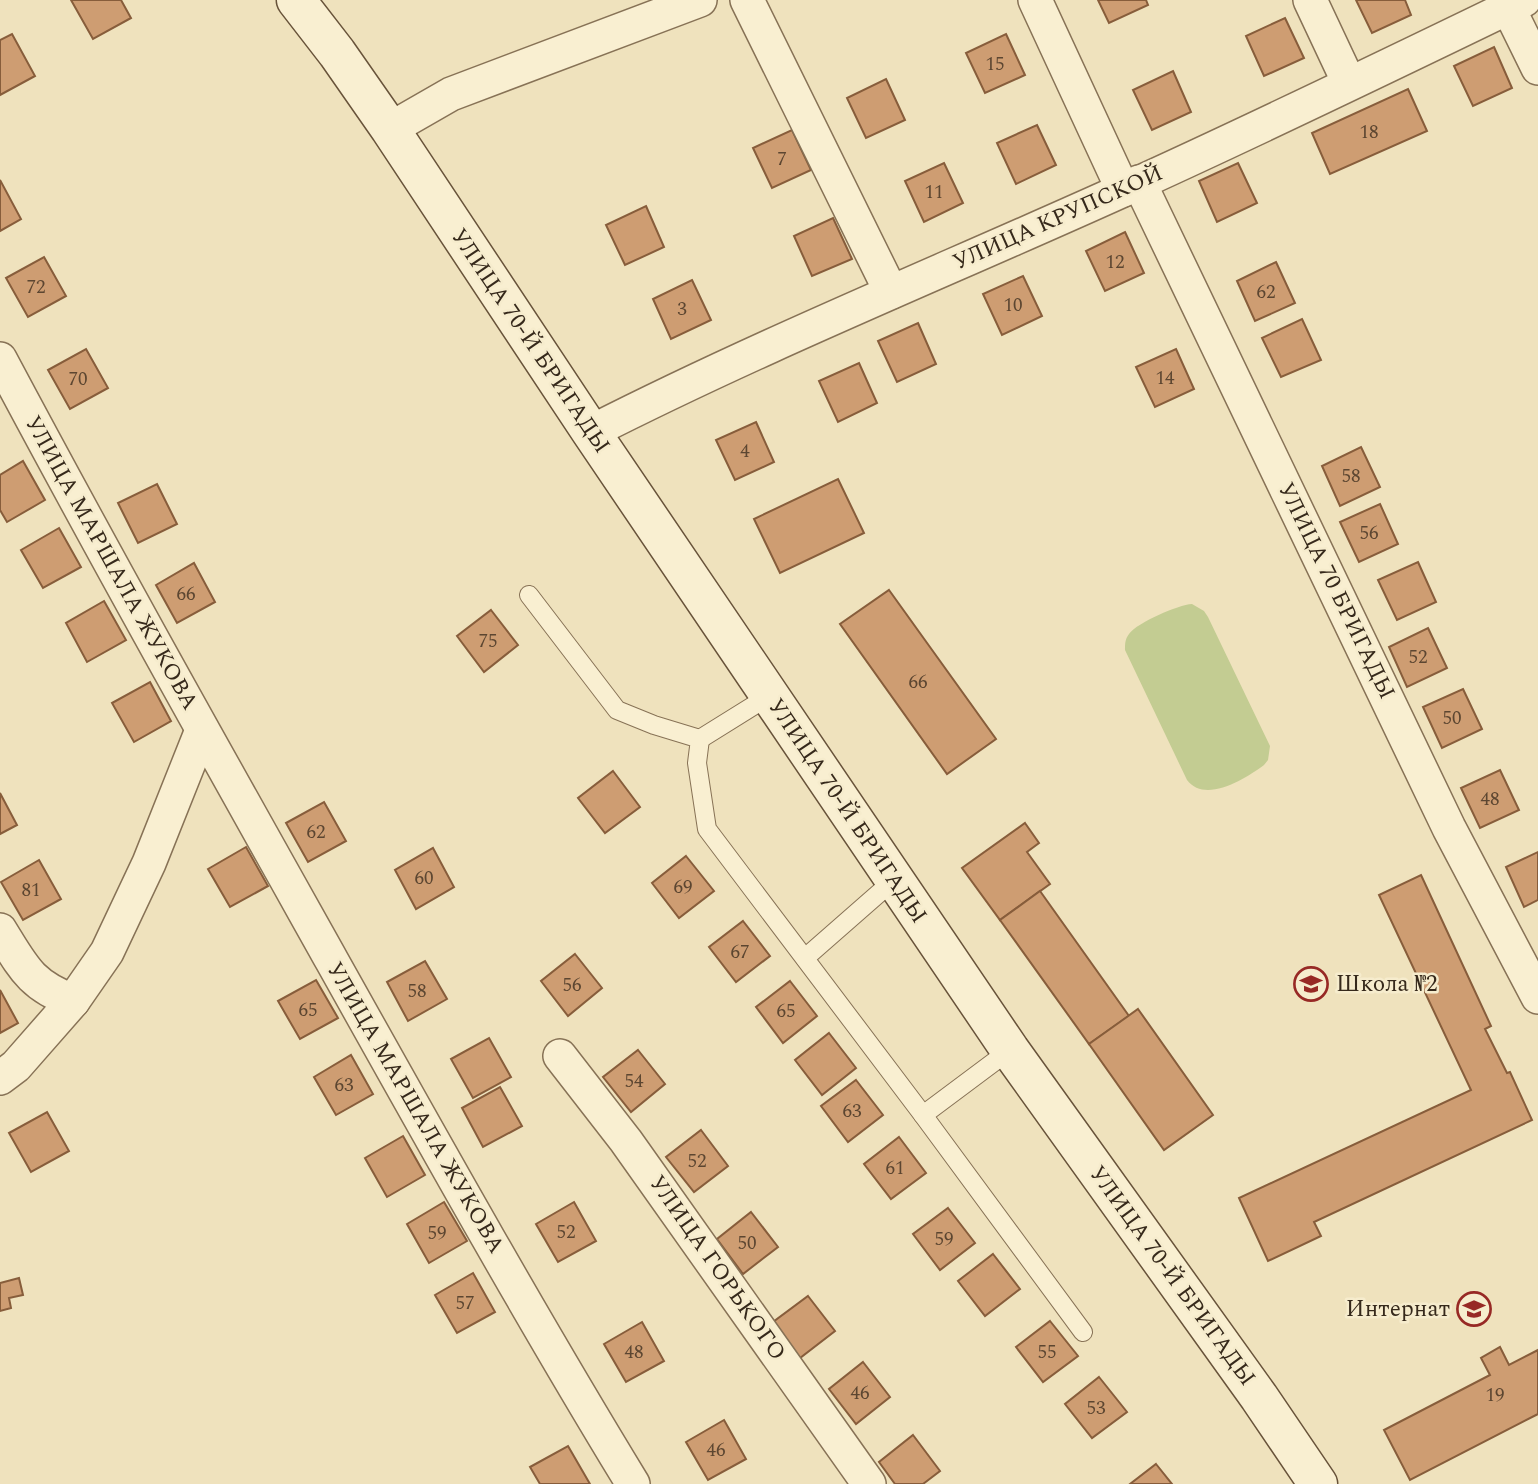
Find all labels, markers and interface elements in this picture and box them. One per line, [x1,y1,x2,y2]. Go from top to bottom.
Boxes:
house number: 15 [985,50,1005,79]
house number: 18 [1359,118,1379,147]
house number: 7 [777,145,787,174]
street label: УЛИЦА КРУПСКОЙ [947,156,1169,280]
house number: 11 [924,178,944,207]
street label: УЛИЦА 70-Й БРИГАДЫ [441,221,619,461]
house number: 12 [1105,248,1125,277]
house number: 72 [26,273,46,302]
house number: 62 [1256,278,1276,307]
house number: 10 [1003,291,1023,320]
house number: 3 [677,295,687,324]
house number: 14 [1155,364,1175,393]
house number: 70 [68,365,88,394]
street label: УЛИЦА МАРШАЛА ЖУКОВА [15,409,207,717]
house number: 4 [740,437,750,466]
house number: 58 [1341,462,1361,491]
street label: УЛИЦА 70 БРИГАДЫ [1268,476,1404,706]
house number: 56 [1359,519,1379,548]
house number: 66 [176,580,196,609]
house number: 75 [478,627,498,656]
house number: 52 [1408,643,1428,672]
house number: 66 [908,668,928,697]
street label: УЛИЦА 70-Й БРИГАДЫ [758,691,936,931]
house number: 50 [1442,704,1462,733]
house number: 48 [1480,785,1500,814]
house number: 62 [306,818,326,847]
house number: 60 [414,864,434,893]
house number: 69 [673,873,693,902]
house number: 81 [21,876,41,905]
house number: 67 [730,938,750,967]
street label: УЛИЦА МАРШАЛА ЖУКОВА [317,956,513,1260]
school or university icon: Школа №2 [1292,965,1330,1003]
place label: Школа №2 [1336,967,1438,1002]
house number: 56 [562,971,582,1000]
house number: 58 [407,977,427,1006]
house number: 65 [298,996,318,1025]
house number: 65 [776,997,796,1026]
house number: 54 [624,1067,644,1096]
house number: 63 [334,1071,354,1100]
house number: 63 [842,1097,862,1126]
house number: 52 [687,1147,707,1176]
house number: 61 [885,1154,905,1183]
street label: УЛИЦА 70-Й БРИГАДЫ [1080,1158,1264,1394]
street label: УЛИЦА ГОРЬКОГО [640,1168,794,1368]
house number: 52 [556,1218,576,1247]
house number: 59 [427,1219,447,1248]
house number: 59 [934,1225,954,1254]
house number: 50 [737,1229,757,1258]
house number: 57 [455,1289,475,1318]
school or university icon: Интернат [1455,1290,1493,1328]
place label: Интернат [1346,1292,1450,1327]
house number: 48 [624,1338,644,1367]
house number: 55 [1037,1338,1057,1367]
house number: 46 [850,1379,870,1408]
house number: 19 [1485,1381,1505,1410]
house number: 53 [1086,1394,1106,1423]
house number: 46 [706,1436,726,1465]

